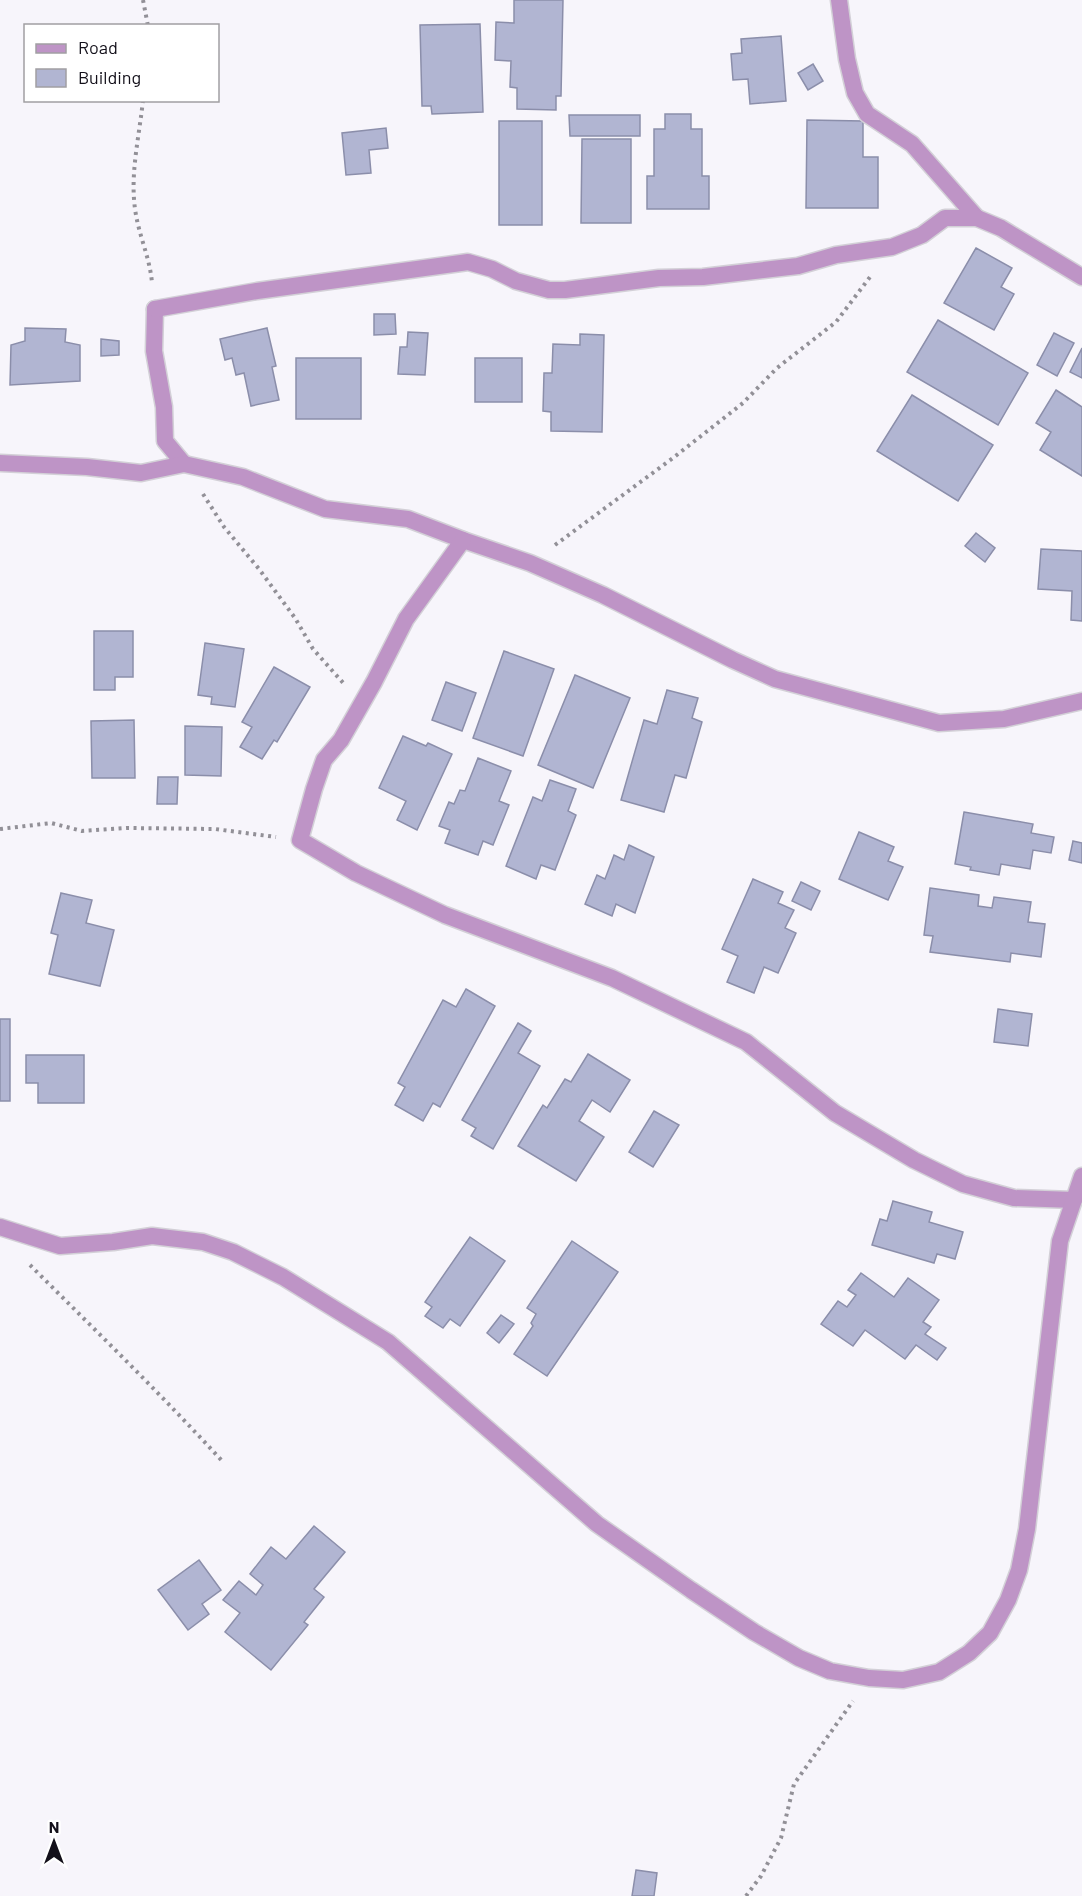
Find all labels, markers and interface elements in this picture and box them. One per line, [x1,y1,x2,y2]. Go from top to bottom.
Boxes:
legend [24,24,219,102]
text: Road [78,36,118,58]
text: Building [78,66,141,88]
north arrow [24,1812,84,1872]
text: N [49,1817,59,1836]

